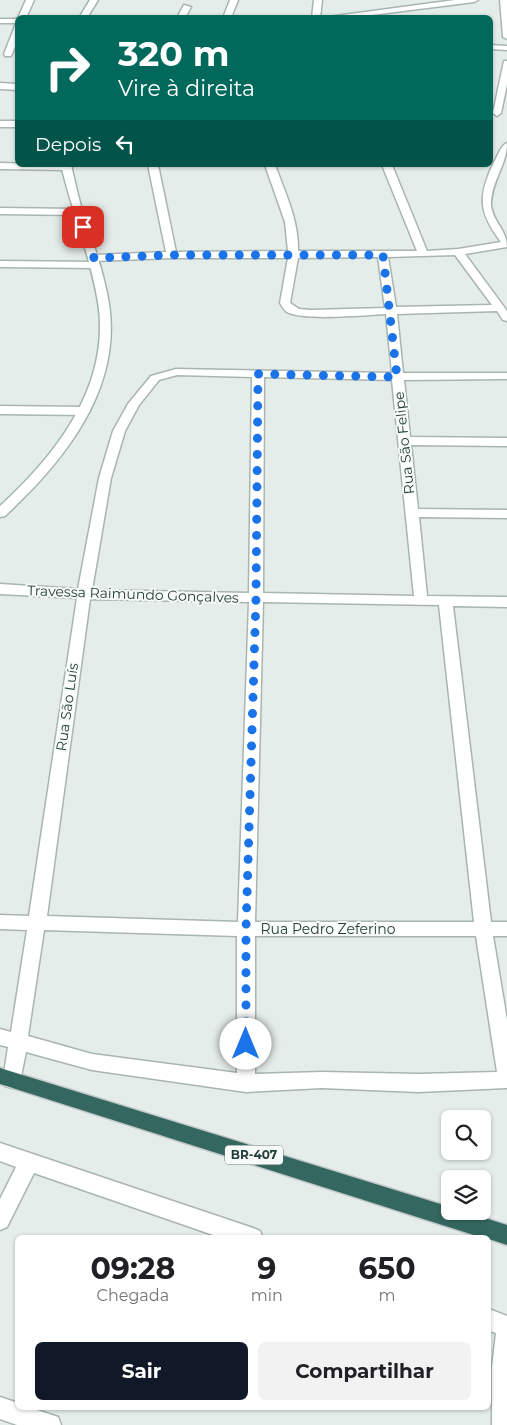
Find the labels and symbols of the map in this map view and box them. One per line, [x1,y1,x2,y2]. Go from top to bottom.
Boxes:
pin [62,206,104,248]
street label: Rua São Felipe [390,391,418,495]
street label: Travessa Raimundo Gonçalves [27,581,239,607]
street label: Rua São Luís [52,662,82,752]
street label: Rua Pedro Zeferino [260,920,396,938]
position arrow [219,1017,271,1069]
road number: BR-407 [225,1146,283,1164]

